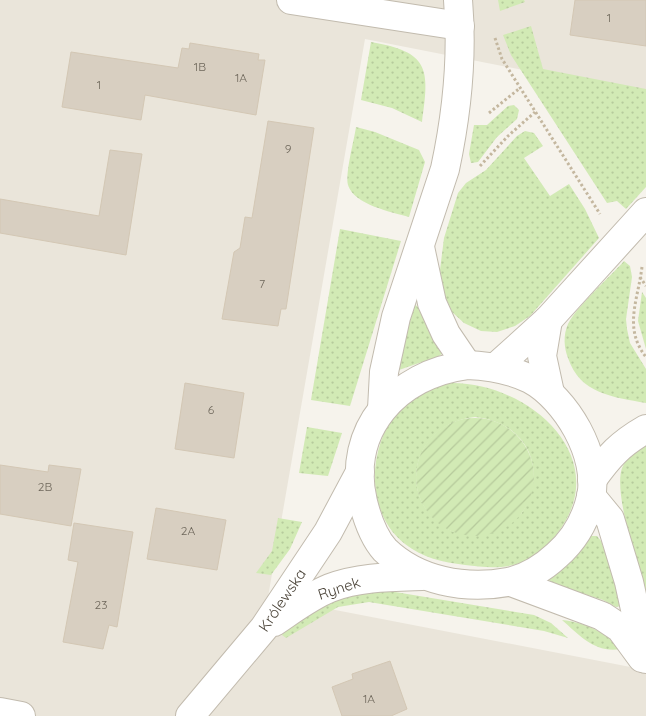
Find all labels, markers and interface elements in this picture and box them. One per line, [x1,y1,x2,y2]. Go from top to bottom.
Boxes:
house number: 1 [607,10,611,25]
house number: 1B [194,59,206,74]
house number: 1A [235,70,247,85]
house number: 1 [97,77,101,92]
house number: 9 [285,141,292,156]
house number: 7 [259,276,265,291]
house number: 6 [208,402,215,417]
house number: 2B [38,479,52,494]
house number: 2A [181,523,195,538]
street label: Królewska [254,565,310,635]
street label: Rynek [315,572,363,604]
house number: 23 [95,597,107,612]
house number: 1A [363,691,375,706]

